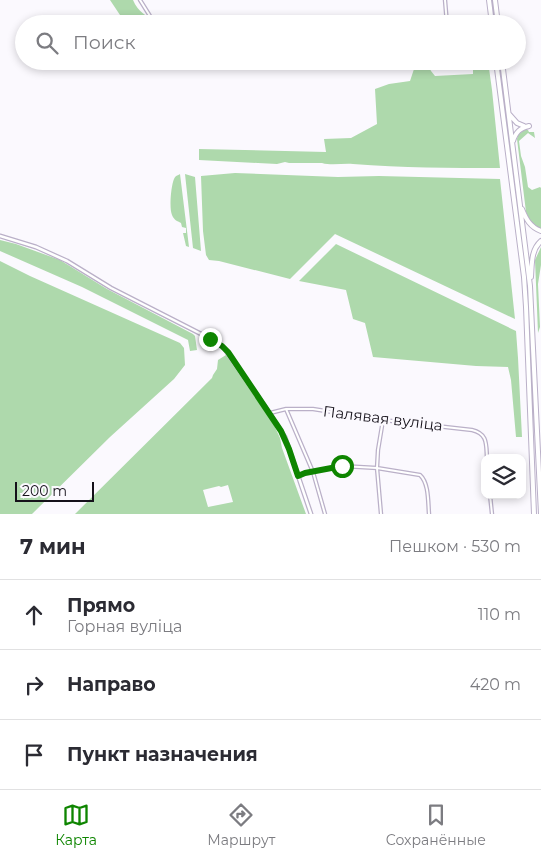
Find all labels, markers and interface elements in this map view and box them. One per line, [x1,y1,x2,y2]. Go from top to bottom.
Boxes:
search box [15,15,526,70]
icon: search [33,29,61,57]
text: Поиск [73,31,136,54]
route end [199,328,222,351]
street label: Палявая вуліца [322,401,444,435]
map controls [481,454,526,499]
button: layers [481,454,526,499]
route start [331,455,354,478]
scale bar [15,479,94,502]
text: 200 m [22,482,67,500]
text: 7 мин [20,534,86,559]
text: Пешком · 530 m [389,537,521,556]
text: Прямо [67,594,135,617]
icon: ahead [20,601,48,629]
text: 110 m [478,605,521,624]
text: Горная вуліца [67,617,182,636]
icon: right [20,671,48,699]
text: Направо [67,673,156,696]
text: 420 m [470,675,521,694]
icon: arrive [20,741,48,769]
text: Пункт назначения [67,743,258,766]
tab: Карта [55,801,97,849]
tab: Маршрут [207,801,275,849]
tab: Сохранённые [386,801,486,849]

